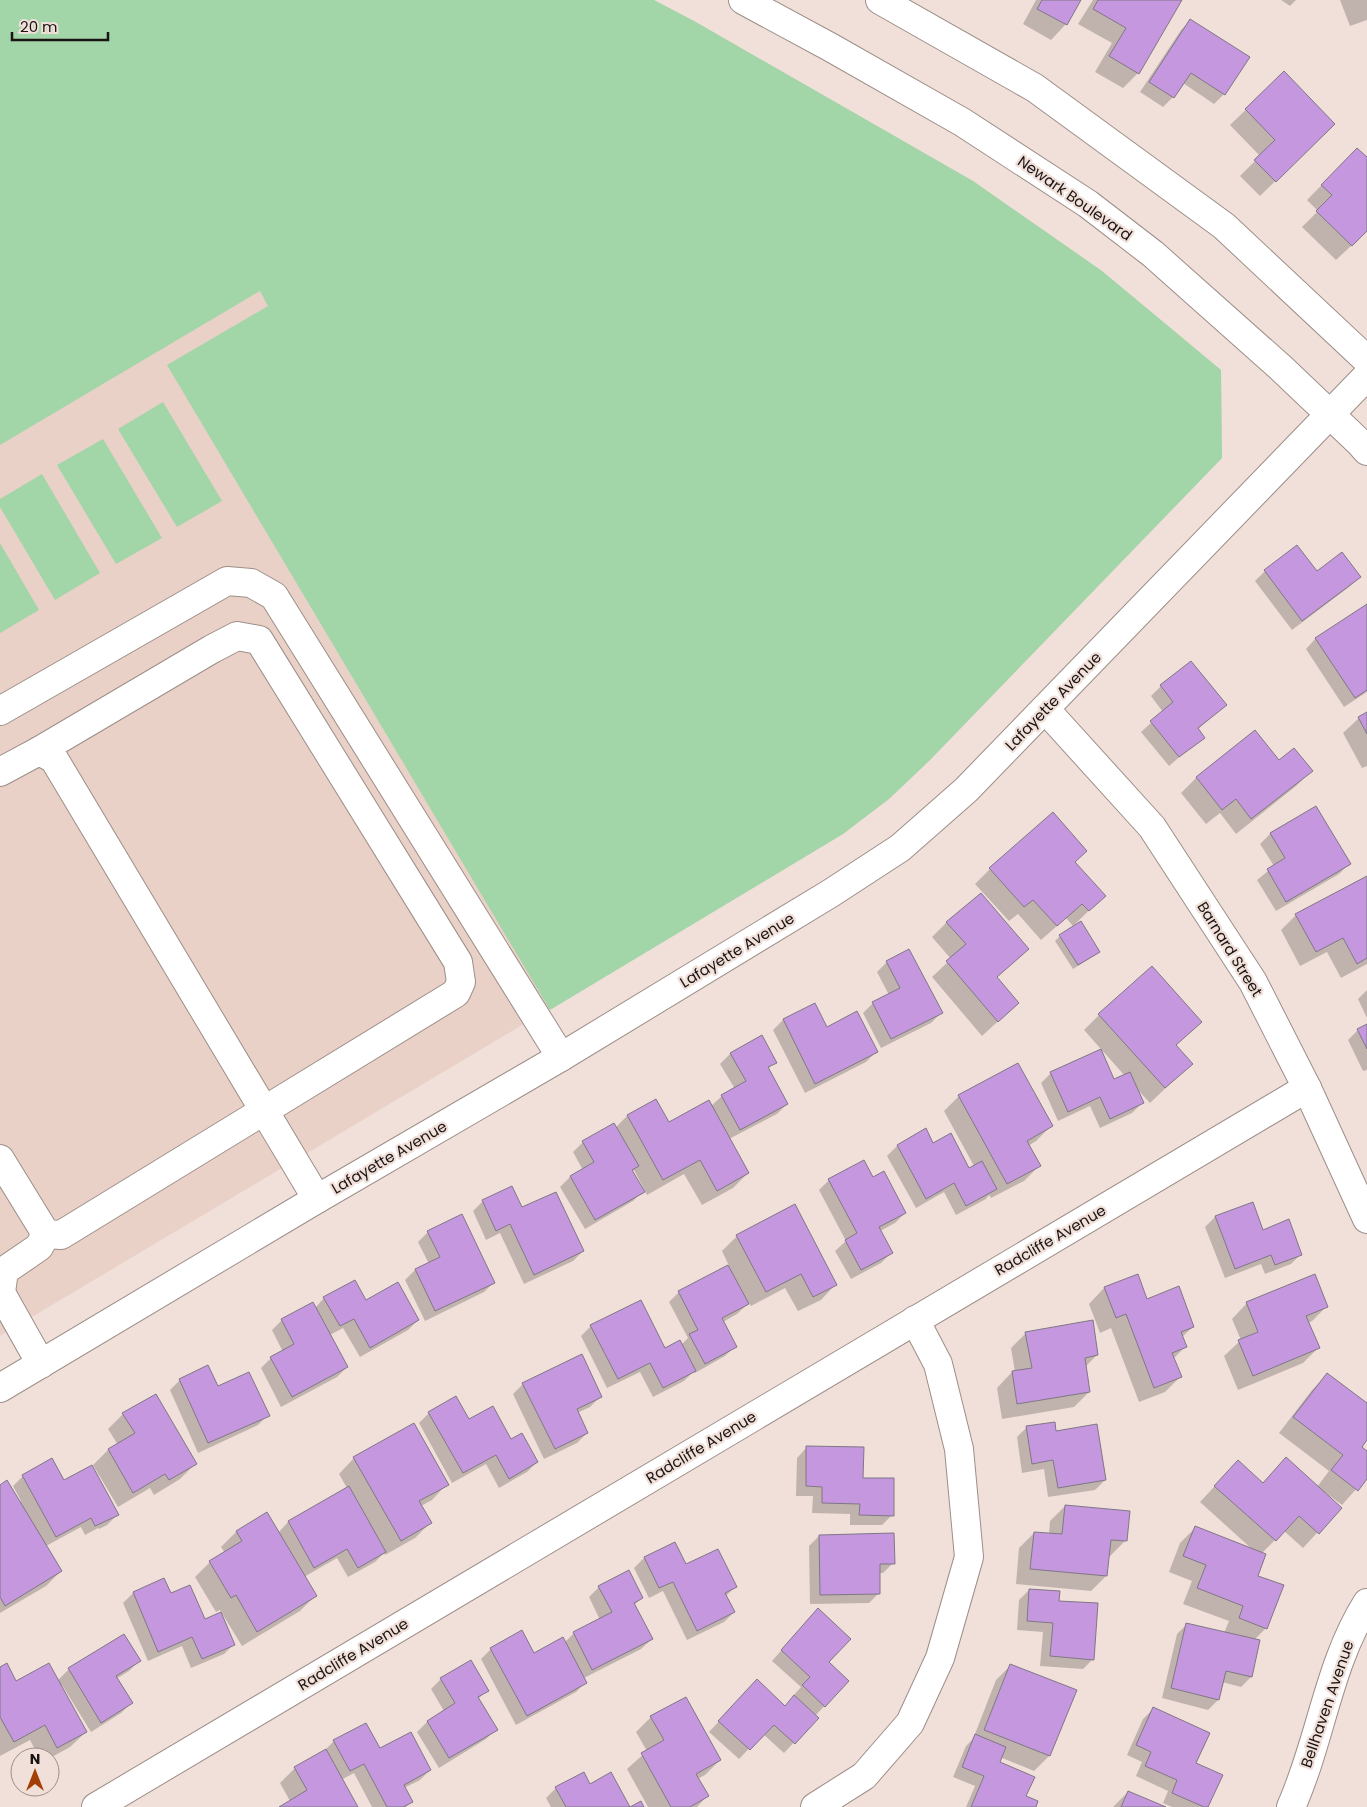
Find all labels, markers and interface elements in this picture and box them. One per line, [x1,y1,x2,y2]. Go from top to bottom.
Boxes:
scale bar [12,10,109,42]
text: 20 m [20,16,58,37]
street label: Newark Boulevard [1014,151,1136,245]
street label: Lafayette Avenue [1000,647,1106,755]
street label: Barnard Street [1192,897,1268,1001]
street label: Lafayette Avenue [676,908,798,992]
street label: Lafayette Avenue [327,1115,451,1199]
street label: Radcliffe Avenue [990,1200,1110,1280]
street label: Radcliffe Avenue [642,1406,760,1488]
street label: Radcliffe Avenue [294,1613,412,1695]
street label: Bellhaven Avenue [1295,1638,1359,1770]
north arrow [10,1747,60,1797]
text: N [30,1749,40,1769]

